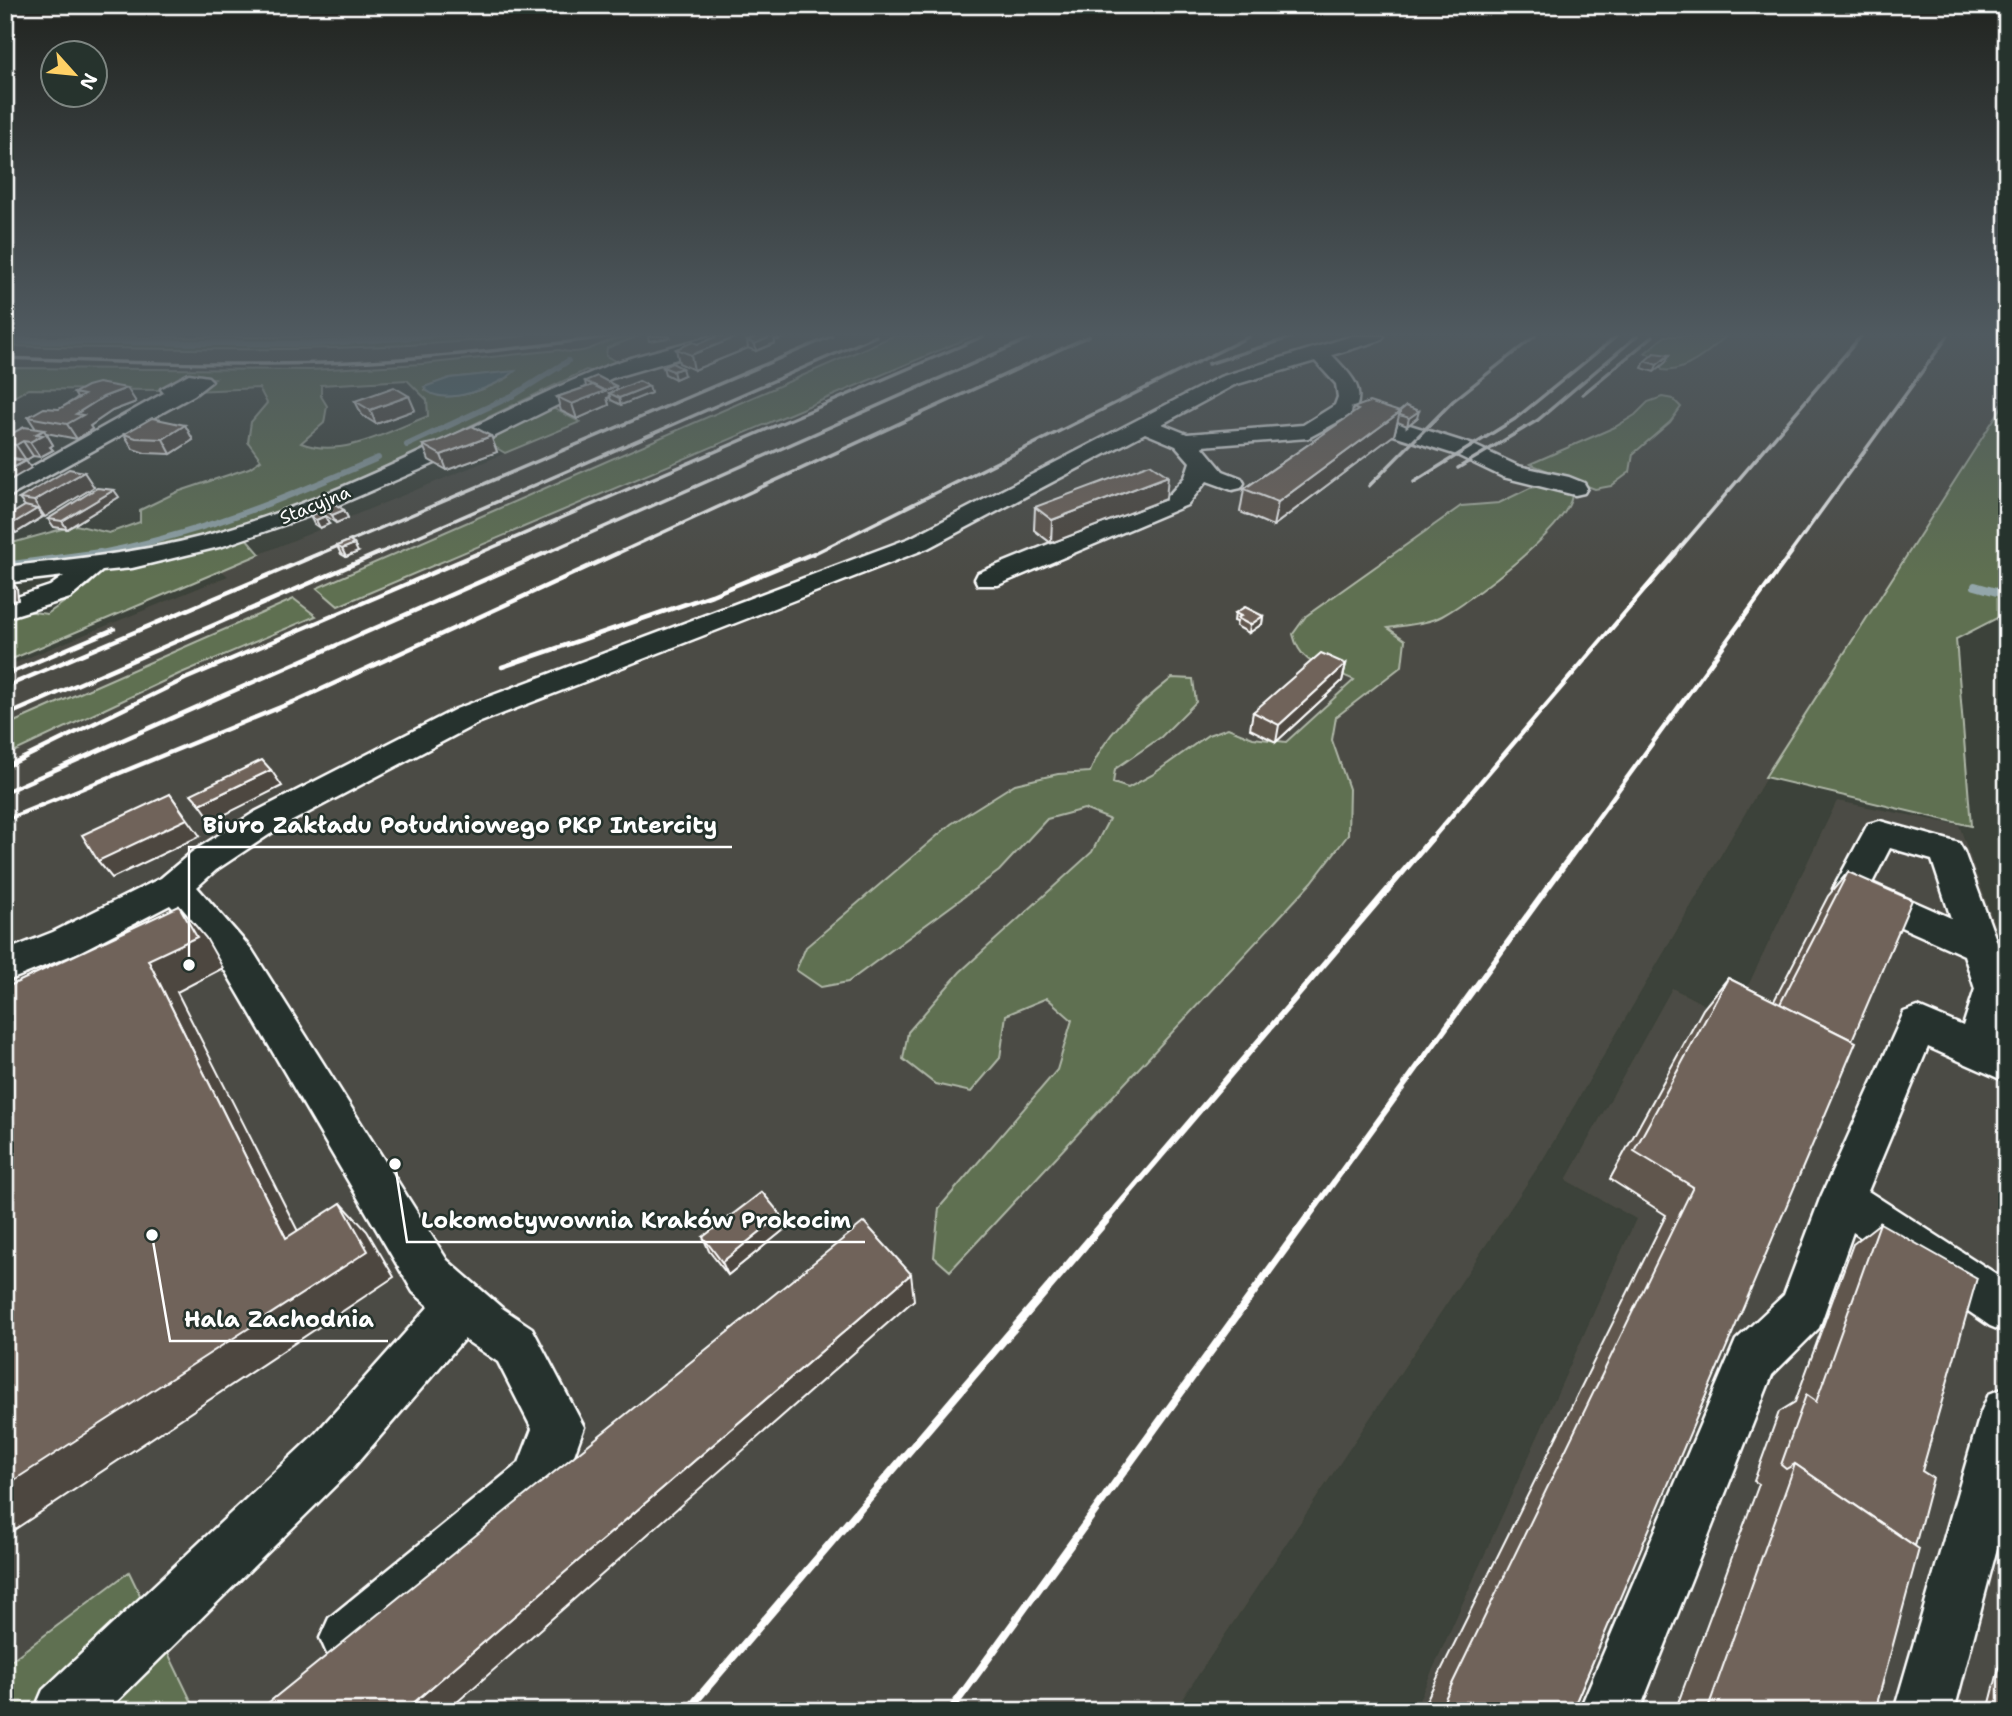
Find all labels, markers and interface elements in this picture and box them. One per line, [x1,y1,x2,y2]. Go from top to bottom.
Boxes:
north arrow [38,38,108,108]
text: N [74,69,103,94]
street label: Stacyjna [276,480,354,530]
callout: Biuro Zakładu Południowego PKP Intercity [189,803,732,847]
text: Biuro Zakładu Południowego PKP Intercity [203,810,717,840]
callout: Lokomotywownia Kraków Prokocim [407,1198,865,1242]
text: Lokomotywownia Kraków Prokocim [421,1205,851,1235]
callout: Hala Zachodnia [170,1297,388,1341]
text: Hala Zachodnia [184,1304,374,1334]

